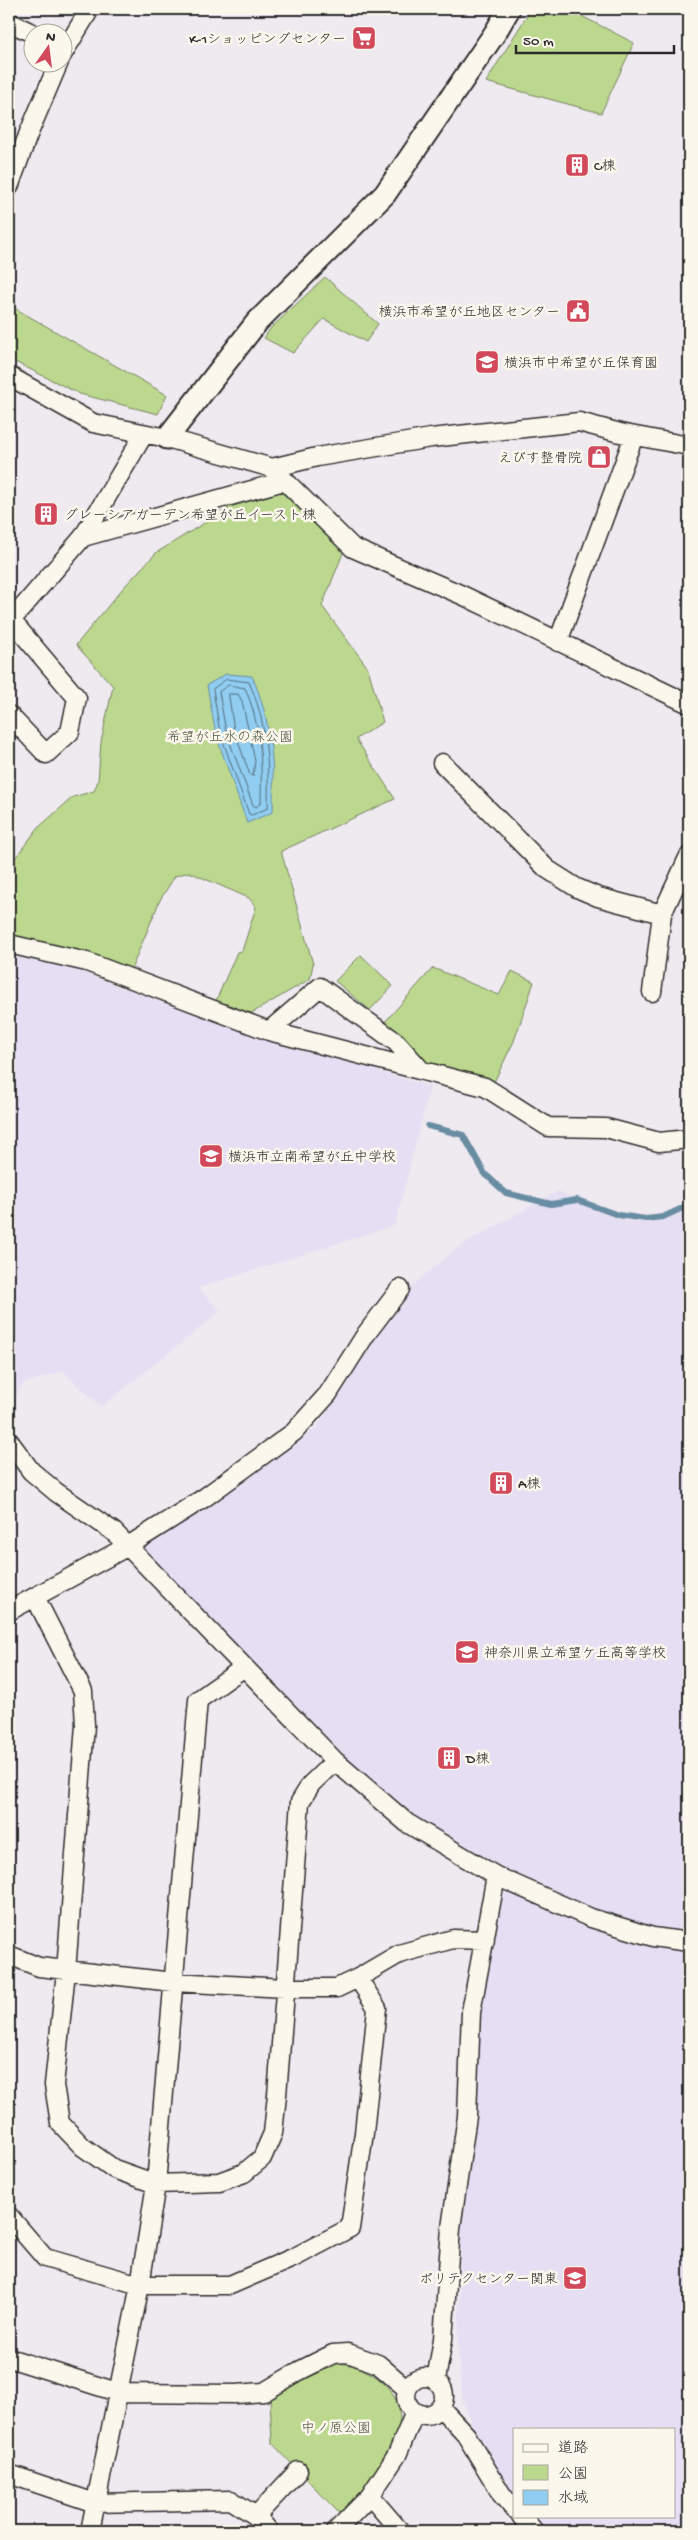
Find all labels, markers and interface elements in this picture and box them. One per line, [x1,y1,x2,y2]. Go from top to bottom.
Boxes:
north arrow [22,22,72,72]
scale bar [516,22,673,54]
supermarket icon: K-1ショッピングセンター [351,25,377,51]
text: N [44,28,57,47]
place label: K-1ショッピングセンター [189,32,346,49]
text: 50 m [523,33,554,51]
building icon: C棟 [564,152,590,178]
place label: C棟 [594,159,617,176]
public building icon: 横浜市希望が丘地区センター [565,298,591,324]
place label: 横浜市希望が丘地区センター [379,305,560,322]
school or university icon: 横浜市中希望が丘保育園 [474,349,500,375]
place label: 横浜市中希望が丘保育園 [504,356,658,373]
shop icon: えびす整骨院 [586,444,612,470]
place label: えびす整骨院 [498,451,582,468]
building icon: グレーシアガーデン希望が丘イースト棟 [33,501,59,527]
place label: グレーシアガーデン希望が丘イースト棟 [64,508,317,525]
park label: 希望が丘水の森公園 [167,730,293,747]
school or university icon: 横浜市立南希望が丘中学校 [198,1143,224,1169]
place label: 横浜市立南希望が丘中学校 [228,1150,396,1167]
building icon: A棟 [488,1470,514,1496]
place label: A棟 [518,1477,541,1494]
school or university icon: 神奈川県立希望ケ丘高等学校 [454,1639,480,1665]
place label: 神奈川県立希望ケ丘高等学校 [484,1646,666,1663]
building icon: D棟 [436,1745,462,1771]
place label: D棟 [465,1752,490,1769]
school or university icon: ポリテクセンター関東 [562,2265,588,2291]
place label: ポリテクセンター関東 [419,2272,558,2289]
park label: 中ノ原公園 [301,2421,371,2438]
legend [513,2428,676,2518]
text: 道路 [558,2440,588,2458]
text: 公園 [558,2466,588,2484]
text: 水域 [558,2489,588,2508]

